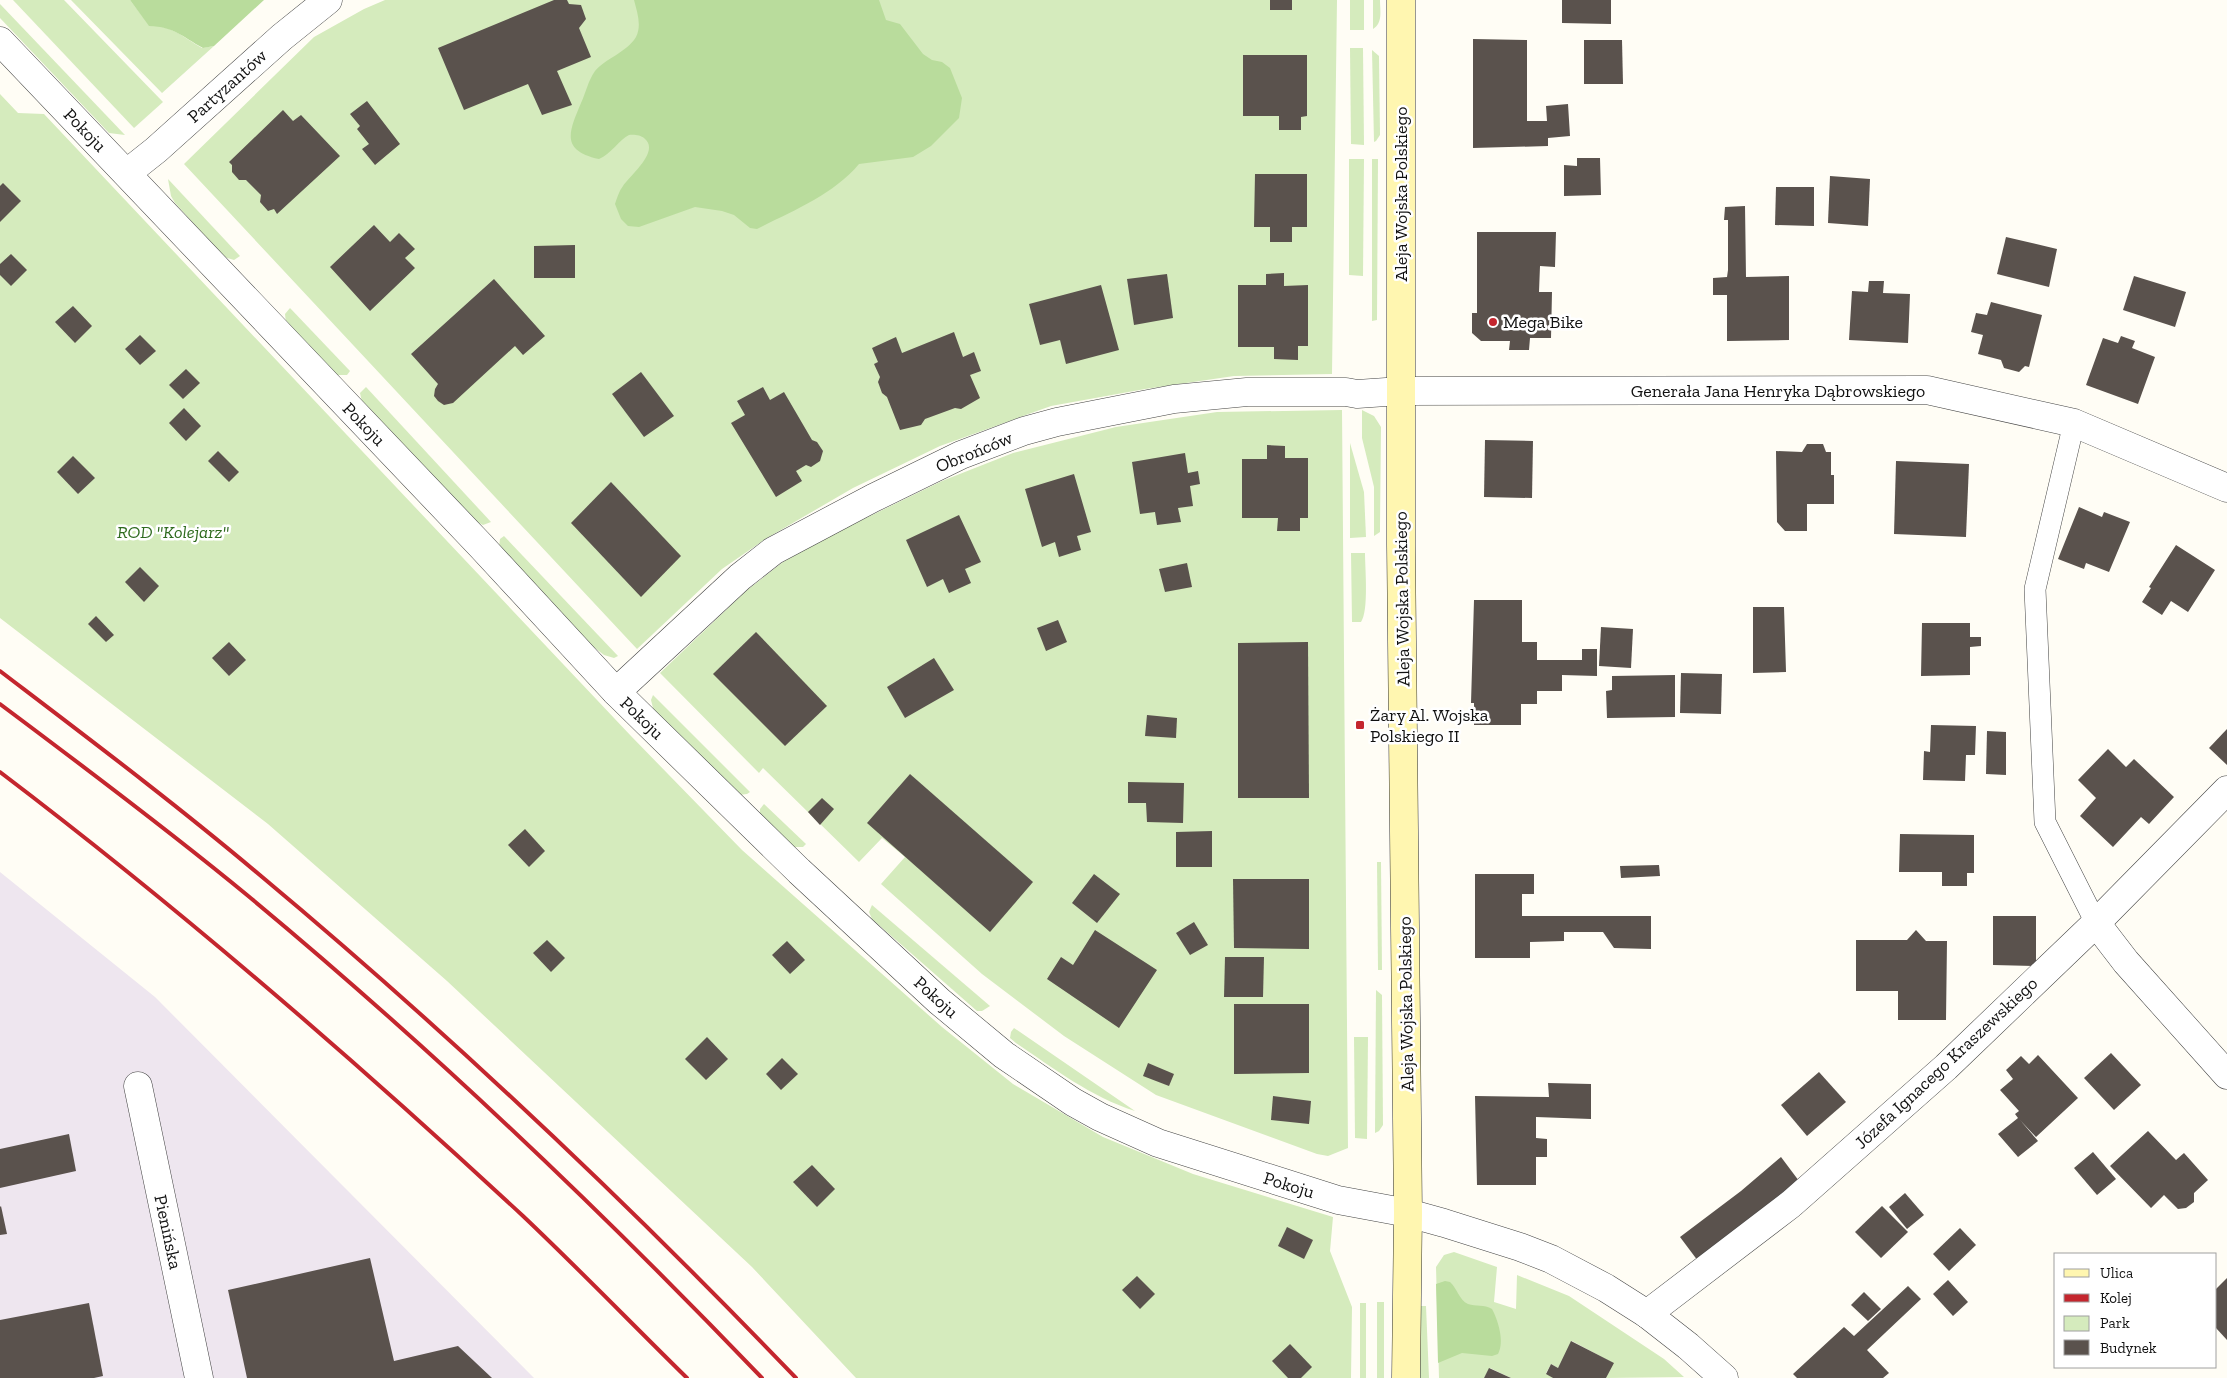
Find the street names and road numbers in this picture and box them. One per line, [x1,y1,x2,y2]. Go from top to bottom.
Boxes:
street label: Partyzantów [183,44,271,127]
street label: Pokoju [59,104,111,156]
street label: Aleja Wojska Polskiego [1390,106,1412,282]
street label: Generała Jana Henryka Dąbrowskiego [1631,380,1925,402]
street label: Pokoju [338,398,390,450]
street label: Obrońców [932,427,1016,477]
street label: Aleja Wojska Polskiego [1389,511,1415,687]
street label: Pokoju [616,692,668,744]
street label: Aleja Wojska Polskiego [1393,916,1419,1092]
street label: Pokoju [909,971,963,1023]
street label: Józefa Ignacego Kraszewskiego [1850,972,2042,1154]
street label: Pokoju [1261,1167,1317,1203]
street label: Pienińska [149,1193,187,1271]

